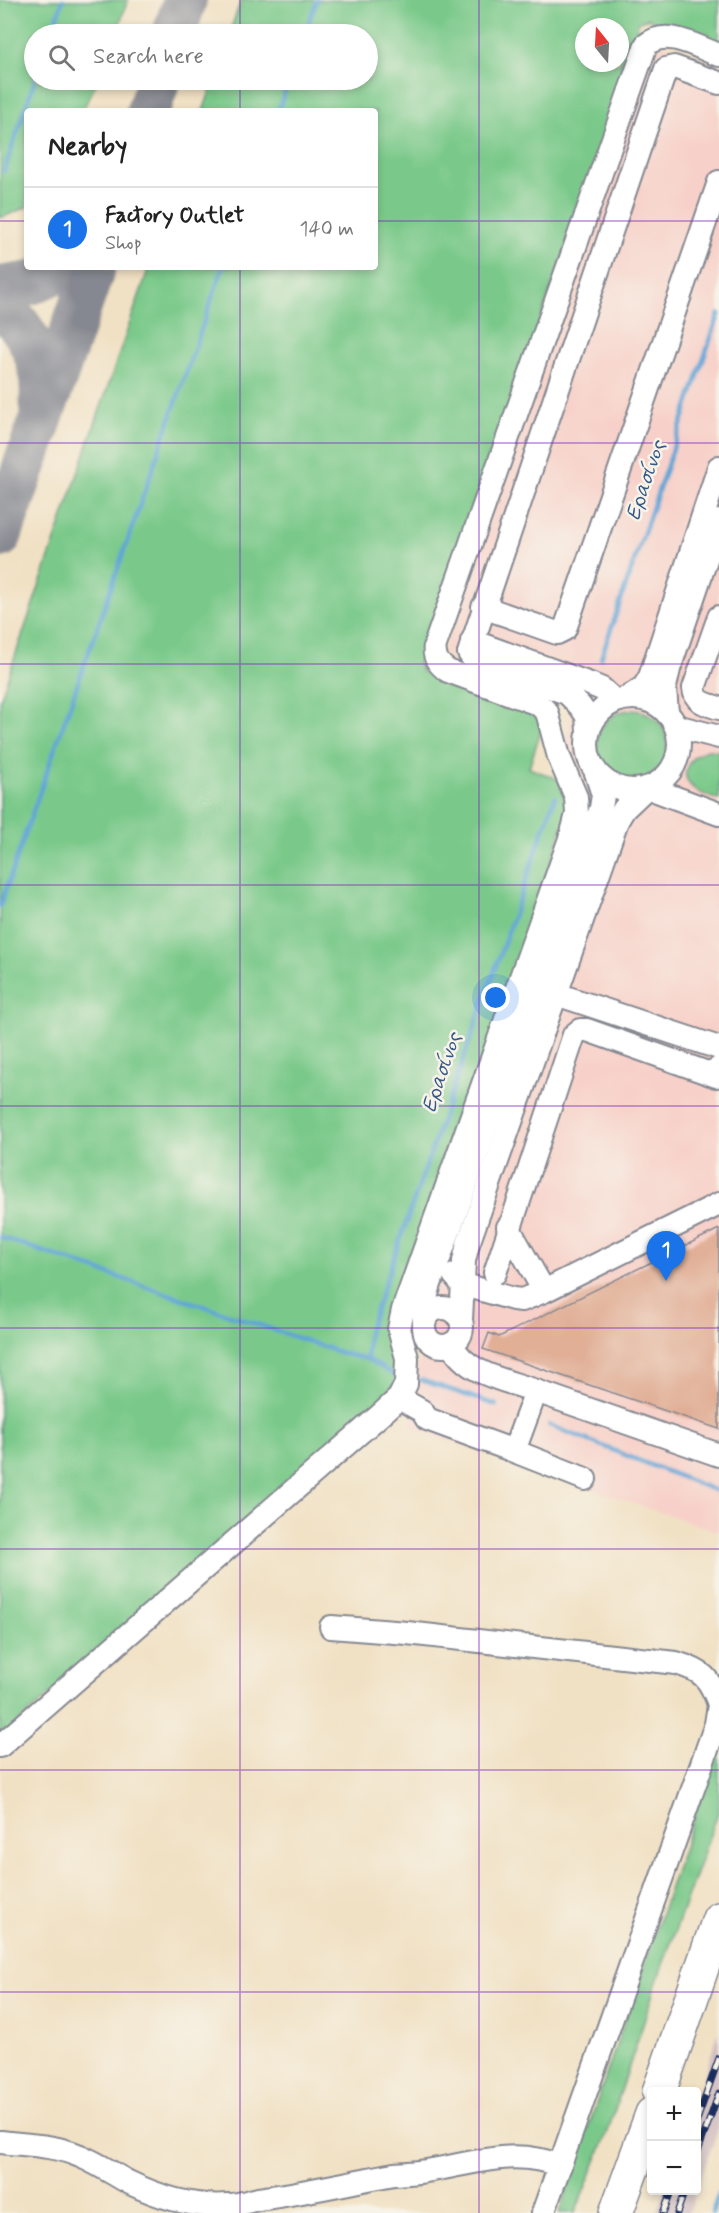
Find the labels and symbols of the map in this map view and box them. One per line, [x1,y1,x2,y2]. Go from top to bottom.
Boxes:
north arrow [575,18,629,72]
water label: Ερασίνος [619,435,673,524]
your location [481,983,510,1012]
water label: Ερασίνος [415,1027,469,1116]
pin: 1 [646,1232,686,1281]

